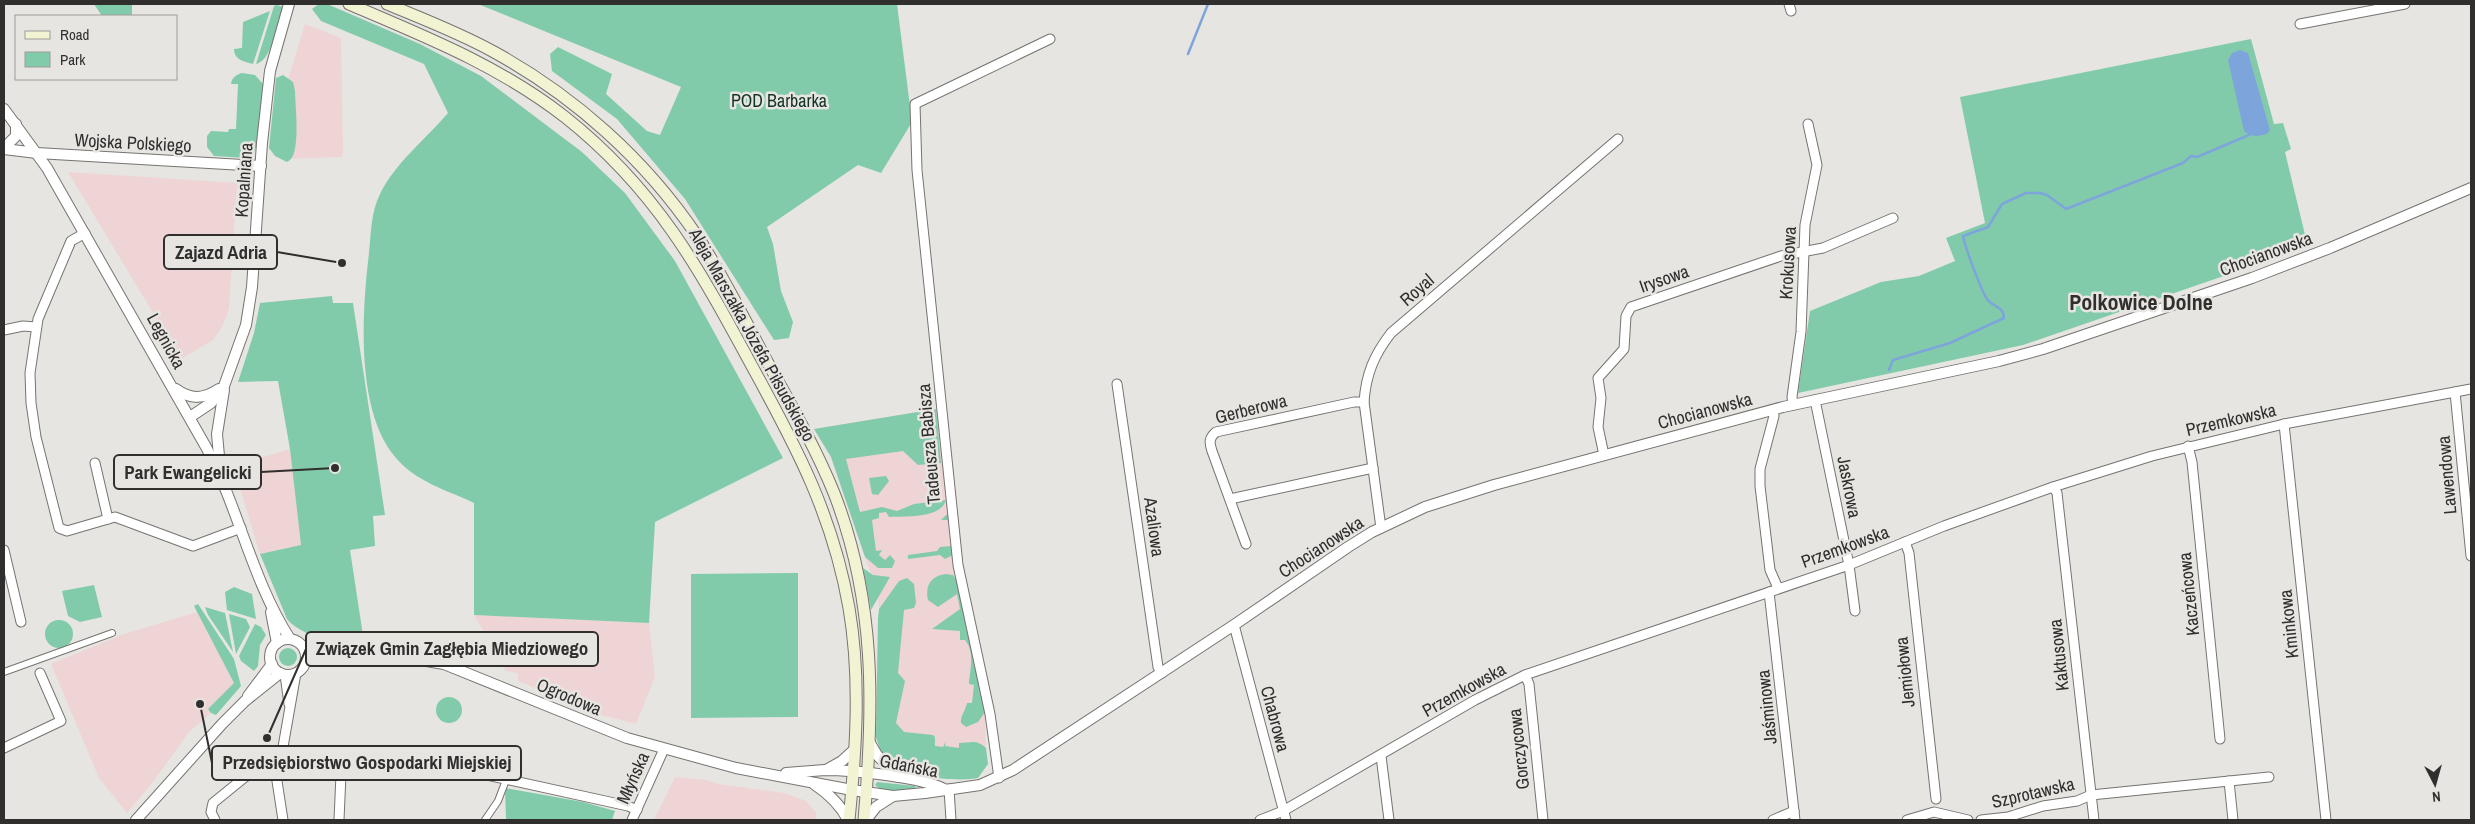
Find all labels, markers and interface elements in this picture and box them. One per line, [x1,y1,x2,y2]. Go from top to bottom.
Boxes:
legend [15,15,178,80]
text: Road [60,24,89,45]
text: Park [60,49,86,70]
park label: POD Barbarka [731,88,827,113]
street label: Wojska Polskiego [74,127,192,158]
street label: Kopalniana [228,142,259,218]
street label: Aleja Marszałka Józefa Piłsudskiego [683,223,822,446]
street label: Chocianowska [2216,225,2316,282]
street label: Krokusowa [1773,226,1802,300]
callout: Zajazd Adria [164,235,277,269]
text: Zajazd Adria [175,239,267,265]
street label: Irysowa [1636,258,1692,299]
street label: Royal [1394,268,1439,311]
district label: Polkowice Dolne [2069,287,2213,317]
street label: Legnicka [141,308,192,373]
street label: Tadeusza Babisza [911,383,946,505]
street label: Chocianowska [1655,386,1755,435]
street label: Gerberowa [1212,388,1289,429]
street label: Przemkowska [2183,397,2278,442]
street label: Lawendowa [2431,435,2462,515]
street label: Jaskrowa [1831,454,1868,520]
callout: Park Ewangelicki [114,455,261,489]
text: Park Ewangelicki [124,459,252,485]
street label: Azaliowa [1138,495,1171,558]
street label: Chocianowska [1273,510,1368,583]
street label: Przemkowska [1797,519,1892,574]
street label: Kaczeńcowa [2172,551,2205,637]
street label: Kminkowa [2272,588,2305,660]
street label: Kaktusowa [2042,618,2075,692]
callout: Związek Gmin Zagłębia Miedziowego [306,632,598,666]
text: Związek Gmin Zagłębia Miedziowego [316,635,588,661]
street label: Jemiołowa [1888,636,1921,708]
street label: Przemkowska [1418,656,1510,723]
street label: Jaśminowa [1750,669,1783,745]
street label: Ogrodowa [533,672,605,721]
street label: Chabrowa [1255,683,1296,755]
street label: Gorczycowa [1502,707,1535,791]
callout: Przedsiębiorstwo Gospodarki Miejskiej [212,746,521,780]
street label: Młyńska [610,748,655,808]
street label: Gdańska [878,748,940,783]
text: Przedsiębiorstwo Gospodarki Miejskiej [222,749,512,775]
north arrow [2410,759,2460,809]
street label: Szprotawska [1989,771,2077,814]
text: N [2431,788,2441,806]

